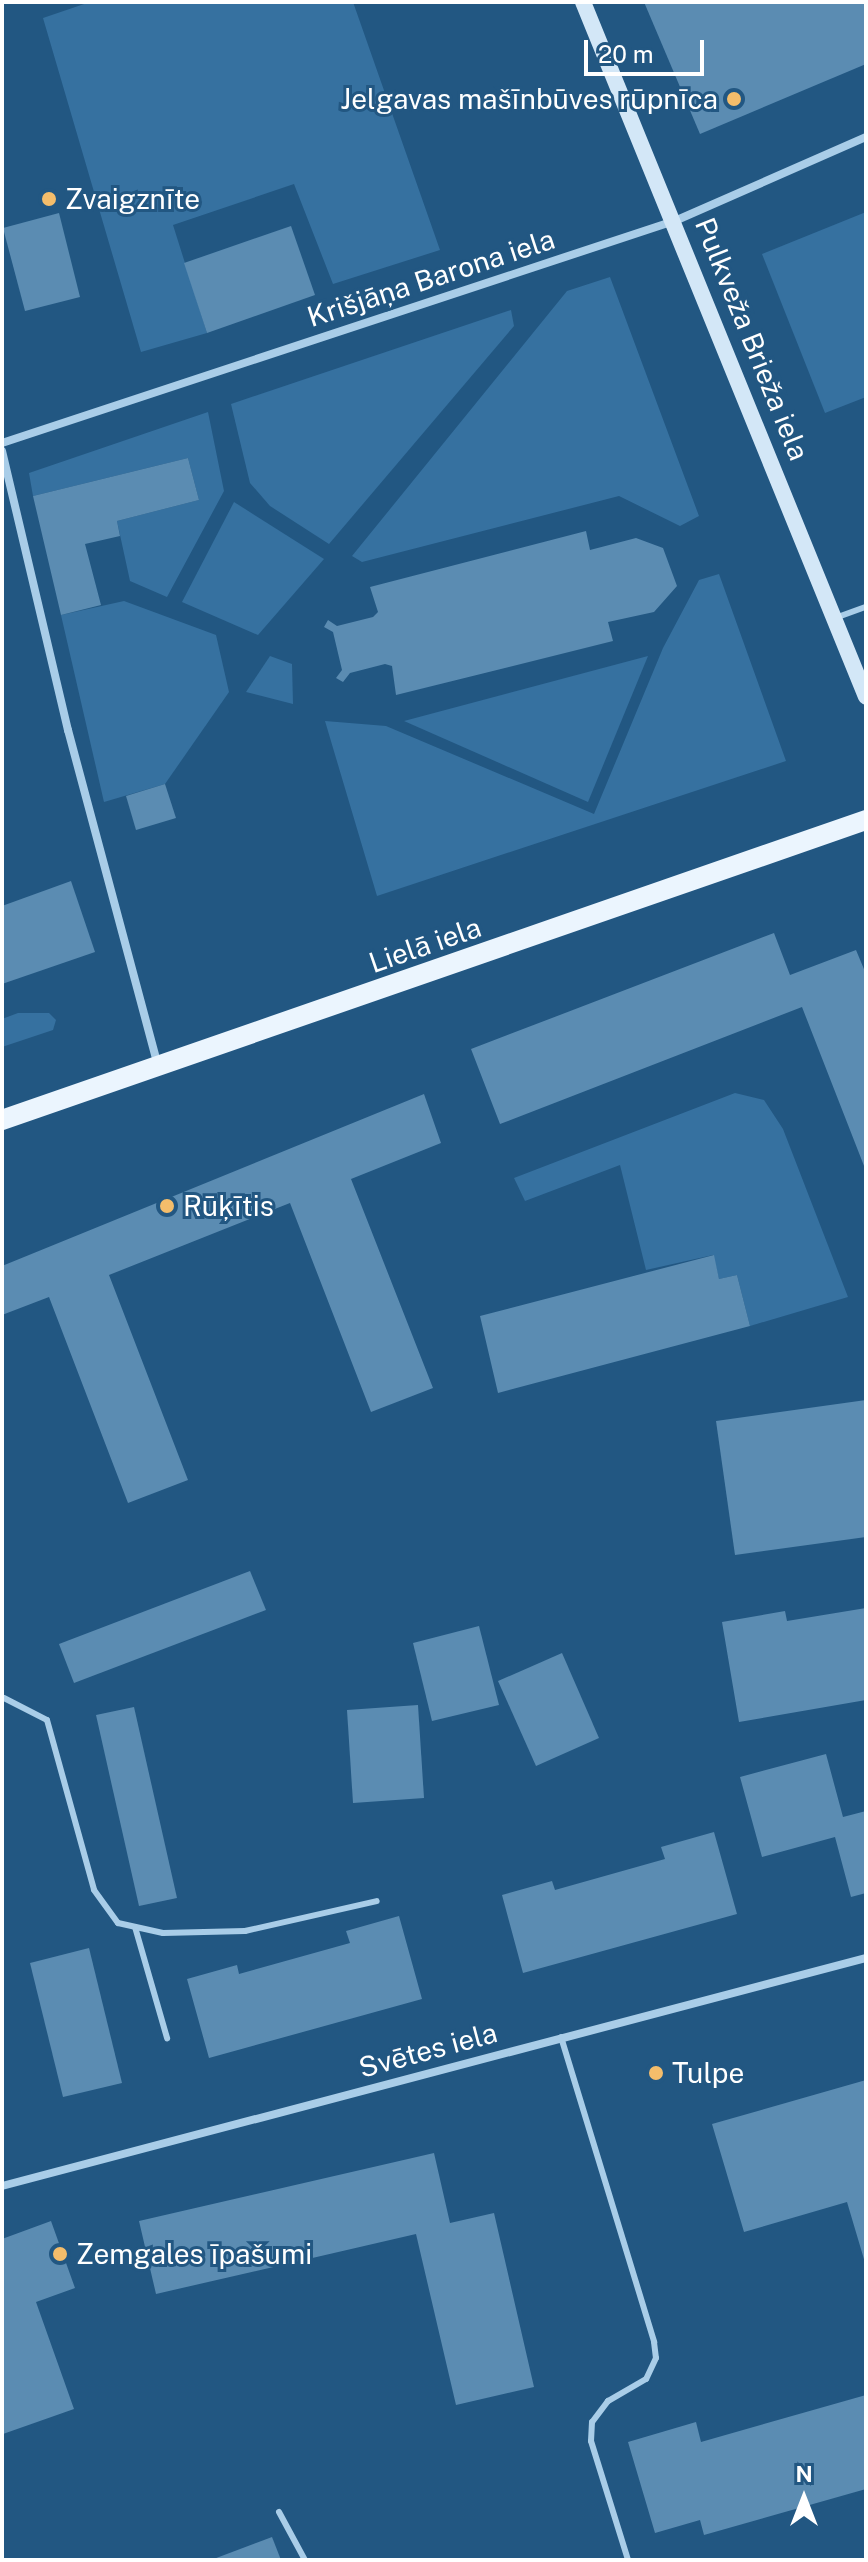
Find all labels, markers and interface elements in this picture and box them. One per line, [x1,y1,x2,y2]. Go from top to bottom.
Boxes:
scale bar [588,24,708,74]
text: 20 m [598,40,654,68]
place label: Jelgavas mašīnbūves rūpnīca [340,82,718,116]
marker: Jelgavas mašīnbūves rūpnīca [725,90,743,108]
place label: Zvaigznīte [65,182,200,216]
marker: Zvaigznīte [40,190,58,208]
street label: Pulkveža Brieža iela [688,213,816,465]
street label: Krišjāņa Barona iela [303,222,559,334]
street label: Lielā iela [365,910,485,980]
place label: Rūķītis [183,1189,274,1223]
marker: Rūķītis [158,1197,176,1215]
street label: Svētes iela [355,2015,501,2085]
place label: Tulpe [672,2056,744,2090]
marker: Tulpe [647,2064,665,2082]
place label: Zemgales īpašumi [76,2237,312,2271]
marker: Zemgales īpašumi [51,2245,69,2263]
north arrow [764,2458,844,2538]
text: N [795,2461,813,2487]

